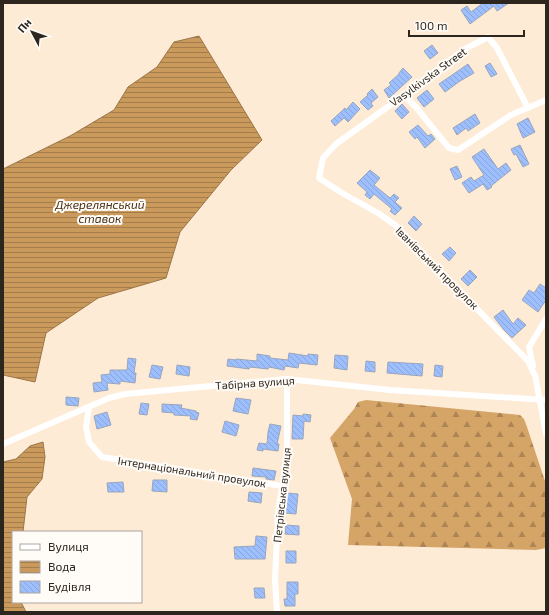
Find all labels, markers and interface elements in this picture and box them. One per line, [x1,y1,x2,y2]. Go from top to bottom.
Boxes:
north arrow [12,12,52,52]
scale bar [409,12,524,38]
text: Пн [14,15,34,35]
text: 100 m [415,18,447,32]
street label: Vasylkivska Street [387,44,469,109]
water label: Джерелянський ставок [54,197,145,225]
street label: Іванівський провулок [393,224,481,312]
street label: Табірна вулиця [215,373,295,393]
street label: Петрівська вулиця [270,447,294,543]
street label: Інтернаціональний провулок [117,453,267,491]
legend [12,531,142,603]
text: Вулиця [48,539,89,554]
text: Вода [48,559,76,573]
text: Будівля [48,579,91,594]

